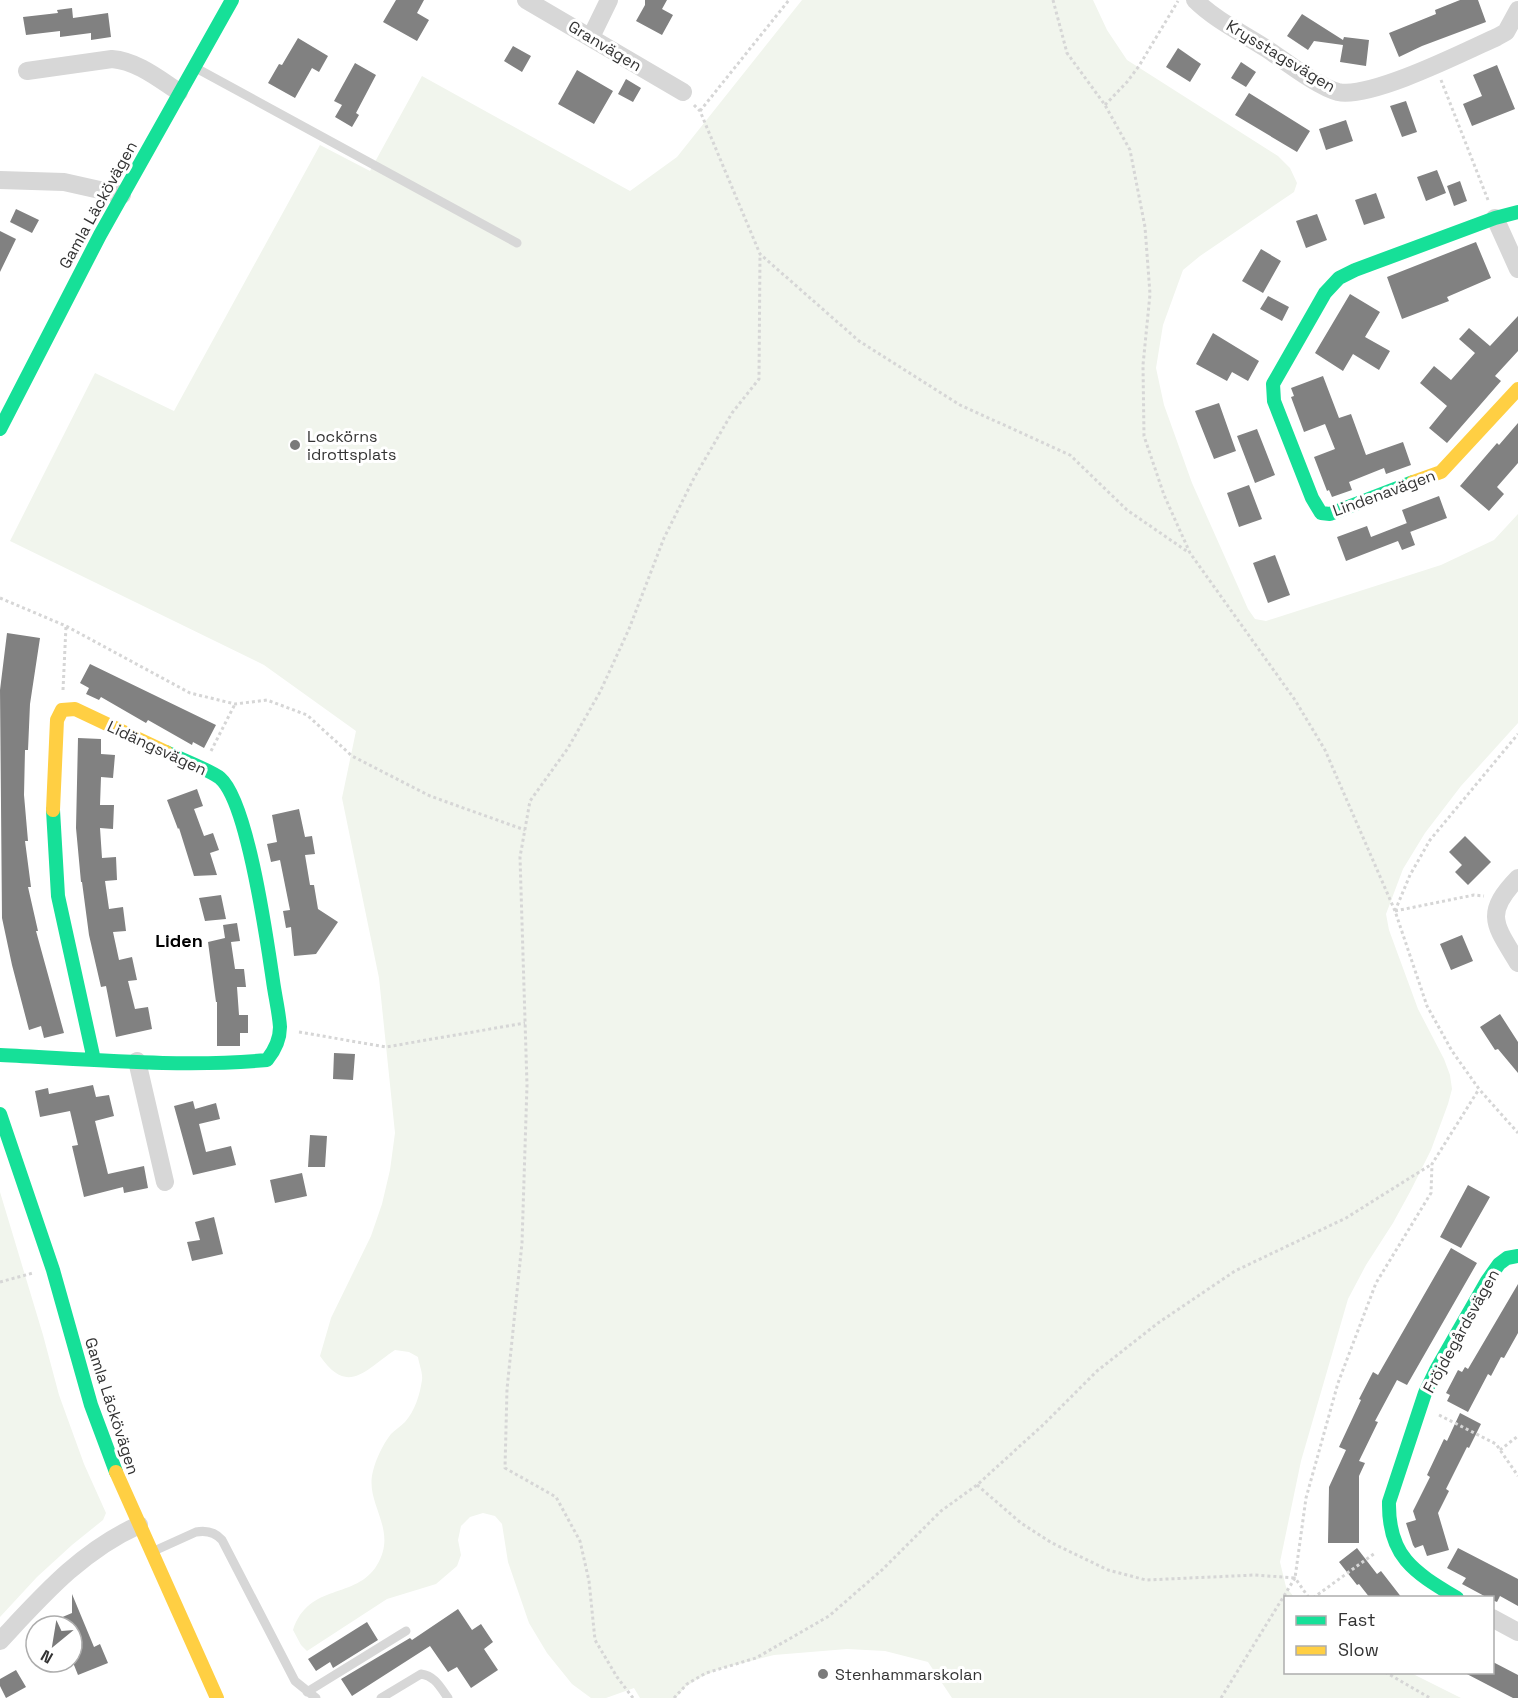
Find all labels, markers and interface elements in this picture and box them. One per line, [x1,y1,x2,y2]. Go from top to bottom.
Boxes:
street label: Krysstagsvägen [1222,15,1340,97]
street label: Granvägen [564,16,646,76]
street label: Gamla Läckövägen [54,138,142,272]
place label: Lockörns idrottsplats [307,426,397,465]
marker: Lockörns idrottsplats [288,438,302,452]
street label: Lindenavägen [1330,465,1438,521]
street label: Lidängsvägen [104,716,210,780]
district label: Liden [155,929,203,952]
street label: Fröjdegårdsvägen [1418,1265,1504,1397]
street label: Gamla Läckövägen [80,1335,144,1477]
legend [1284,1596,1494,1674]
text: Fast [1338,1608,1375,1631]
north arrow [24,1614,84,1674]
text: Slow [1338,1638,1379,1661]
text: N [37,1645,57,1668]
place label: Stenhammarskolan [835,1664,982,1685]
marker: Stenhammarskolan [816,1667,830,1681]

